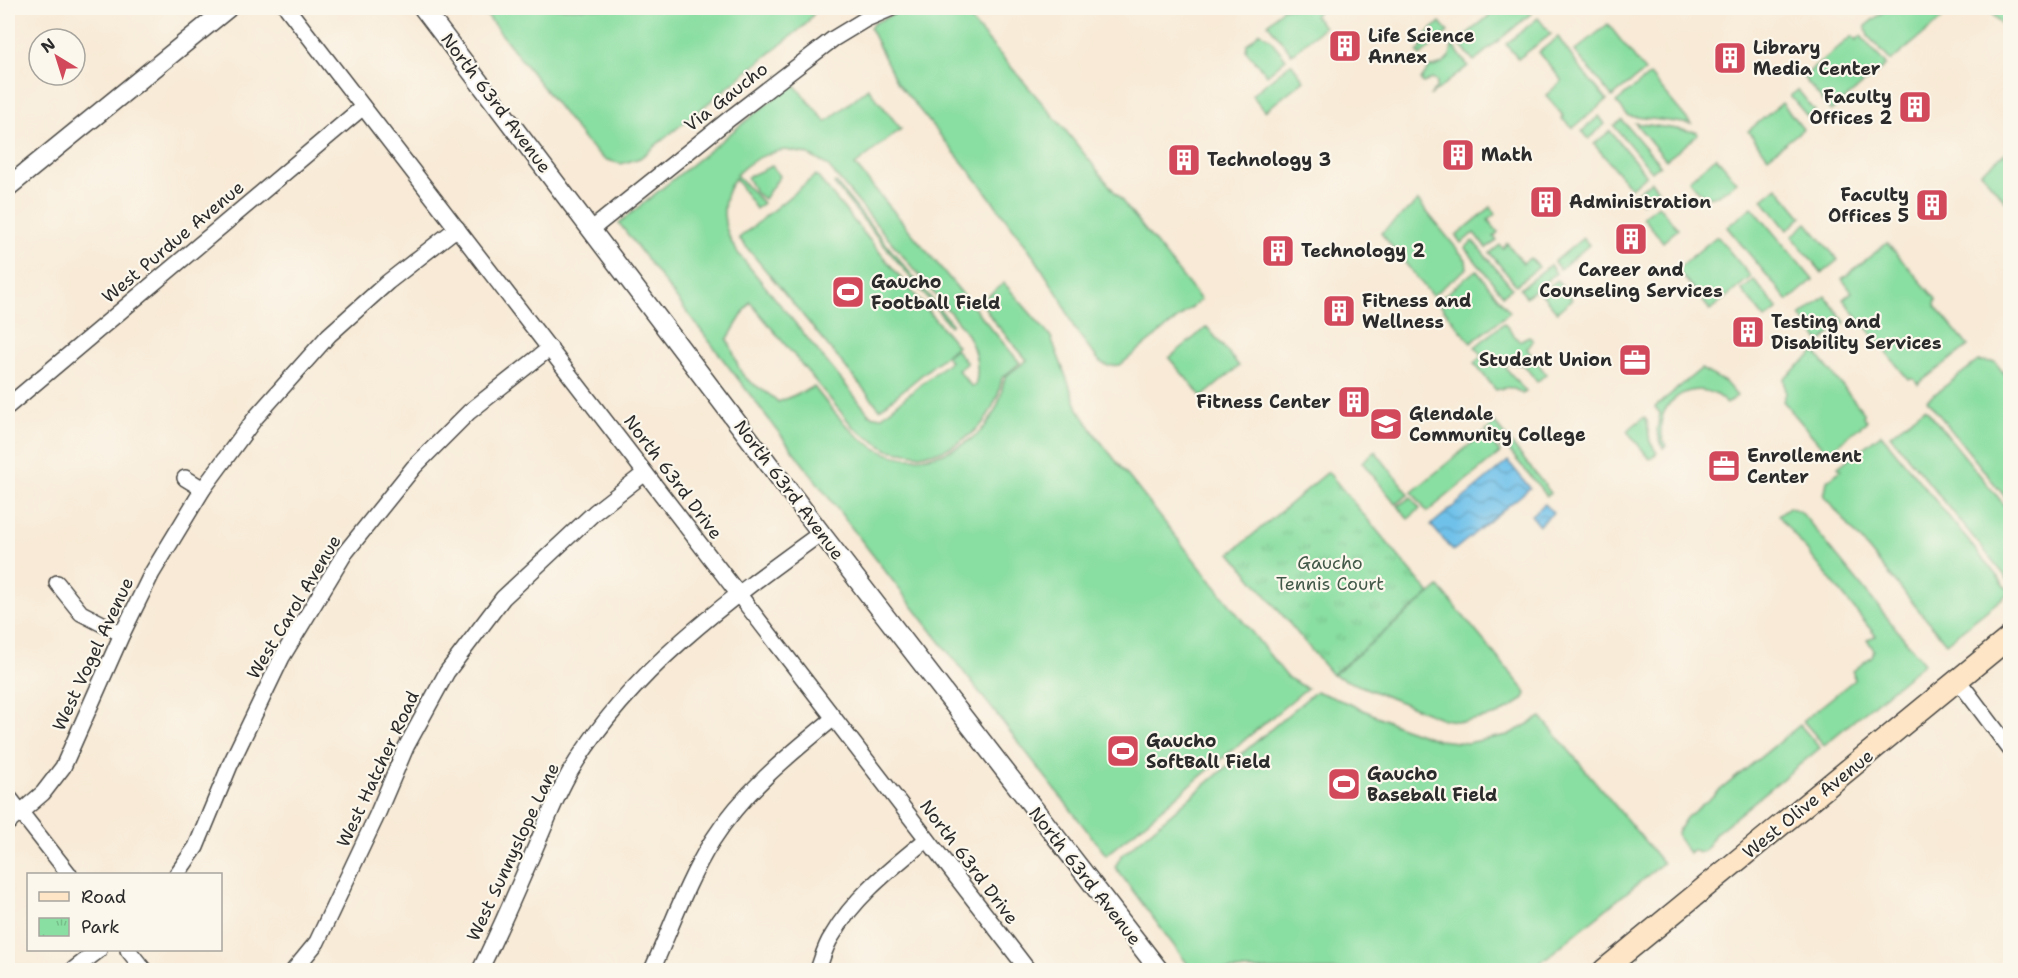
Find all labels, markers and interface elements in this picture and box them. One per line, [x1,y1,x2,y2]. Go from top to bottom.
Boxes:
place label: Life Science Annex [1368,24,1475,69]
north arrow [27,27,87,87]
street label: North 63rd Avenue [435,28,557,178]
building icon: Life Science Annex [1327,28,1363,64]
text: N [37,33,60,58]
place label: Library Media Center [1753,36,1881,81]
building icon: Library Media Center [1712,40,1748,76]
street label: Via Gaucho [679,57,773,137]
place label: Faculty Offices 2 [1810,85,1892,130]
building icon: Faculty Offices 2 [1897,89,1933,125]
building icon: Math [1440,137,1476,173]
building icon: Technology 3 [1166,142,1202,178]
place label: Math [1481,143,1532,167]
place label: Technology 3 [1207,148,1331,172]
street label: West Purdue Avenue [97,175,249,309]
place label: Faculty Offices 5 [1828,183,1909,228]
building icon: Administration [1528,184,1564,220]
building icon: Faculty Offices 5 [1914,187,1950,223]
place label: Administration [1569,190,1711,214]
building icon: Career and Counseling Services [1613,221,1649,257]
building icon: Technology 2 [1260,233,1296,269]
place label: Technology 2 [1301,239,1425,263]
place label: Career and Counseling Services [1539,258,1723,303]
place label: Gaucho Football Field [871,270,1001,315]
sports icon: Gaucho Football Field [830,274,866,310]
place label: Fitness and Wellness [1362,289,1471,334]
building icon: Fitness and Wellness [1321,293,1357,329]
place label: Testing and Disability Services [1771,310,1941,355]
building icon: Testing and Disability Services [1730,314,1766,350]
office icon: Student Union [1617,342,1653,378]
place label: Student Union [1479,348,1612,372]
building icon: Fitness Center [1336,384,1372,420]
place label: Fitness Center [1196,390,1331,414]
place label: Glendale Community College [1409,402,1586,447]
school or university icon: Glendale Community College [1368,406,1404,442]
street label: North 63rd Drive [618,410,728,544]
street label: North 63rd Avenue [728,415,850,565]
place label: Enrollement Center [1747,444,1862,489]
office icon: Enrollement Center [1706,448,1742,484]
street label: West Carol Avenue [241,530,347,684]
park label: Gaucho Tennis Court [1276,551,1384,596]
street label: West Vogel Avenue [47,573,139,735]
street label: West Hatcher Road [331,687,425,851]
place label: Gaucho SoftBall Field [1146,729,1271,774]
sports icon: Gaucho SoftBall Field [1105,733,1141,769]
street label: West Olive Avenue [1738,744,1878,864]
street label: West Sunnyslope Lane [461,759,565,945]
place label: Gaucho Baseball Field [1367,762,1497,807]
sports icon: Gaucho Baseball Field [1326,766,1362,802]
street label: North 63rd Drive [914,795,1024,929]
street label: North 63rd Avenue [1023,802,1147,950]
legend [27,873,222,951]
text: Road [81,885,126,909]
text: Park [81,915,120,939]

